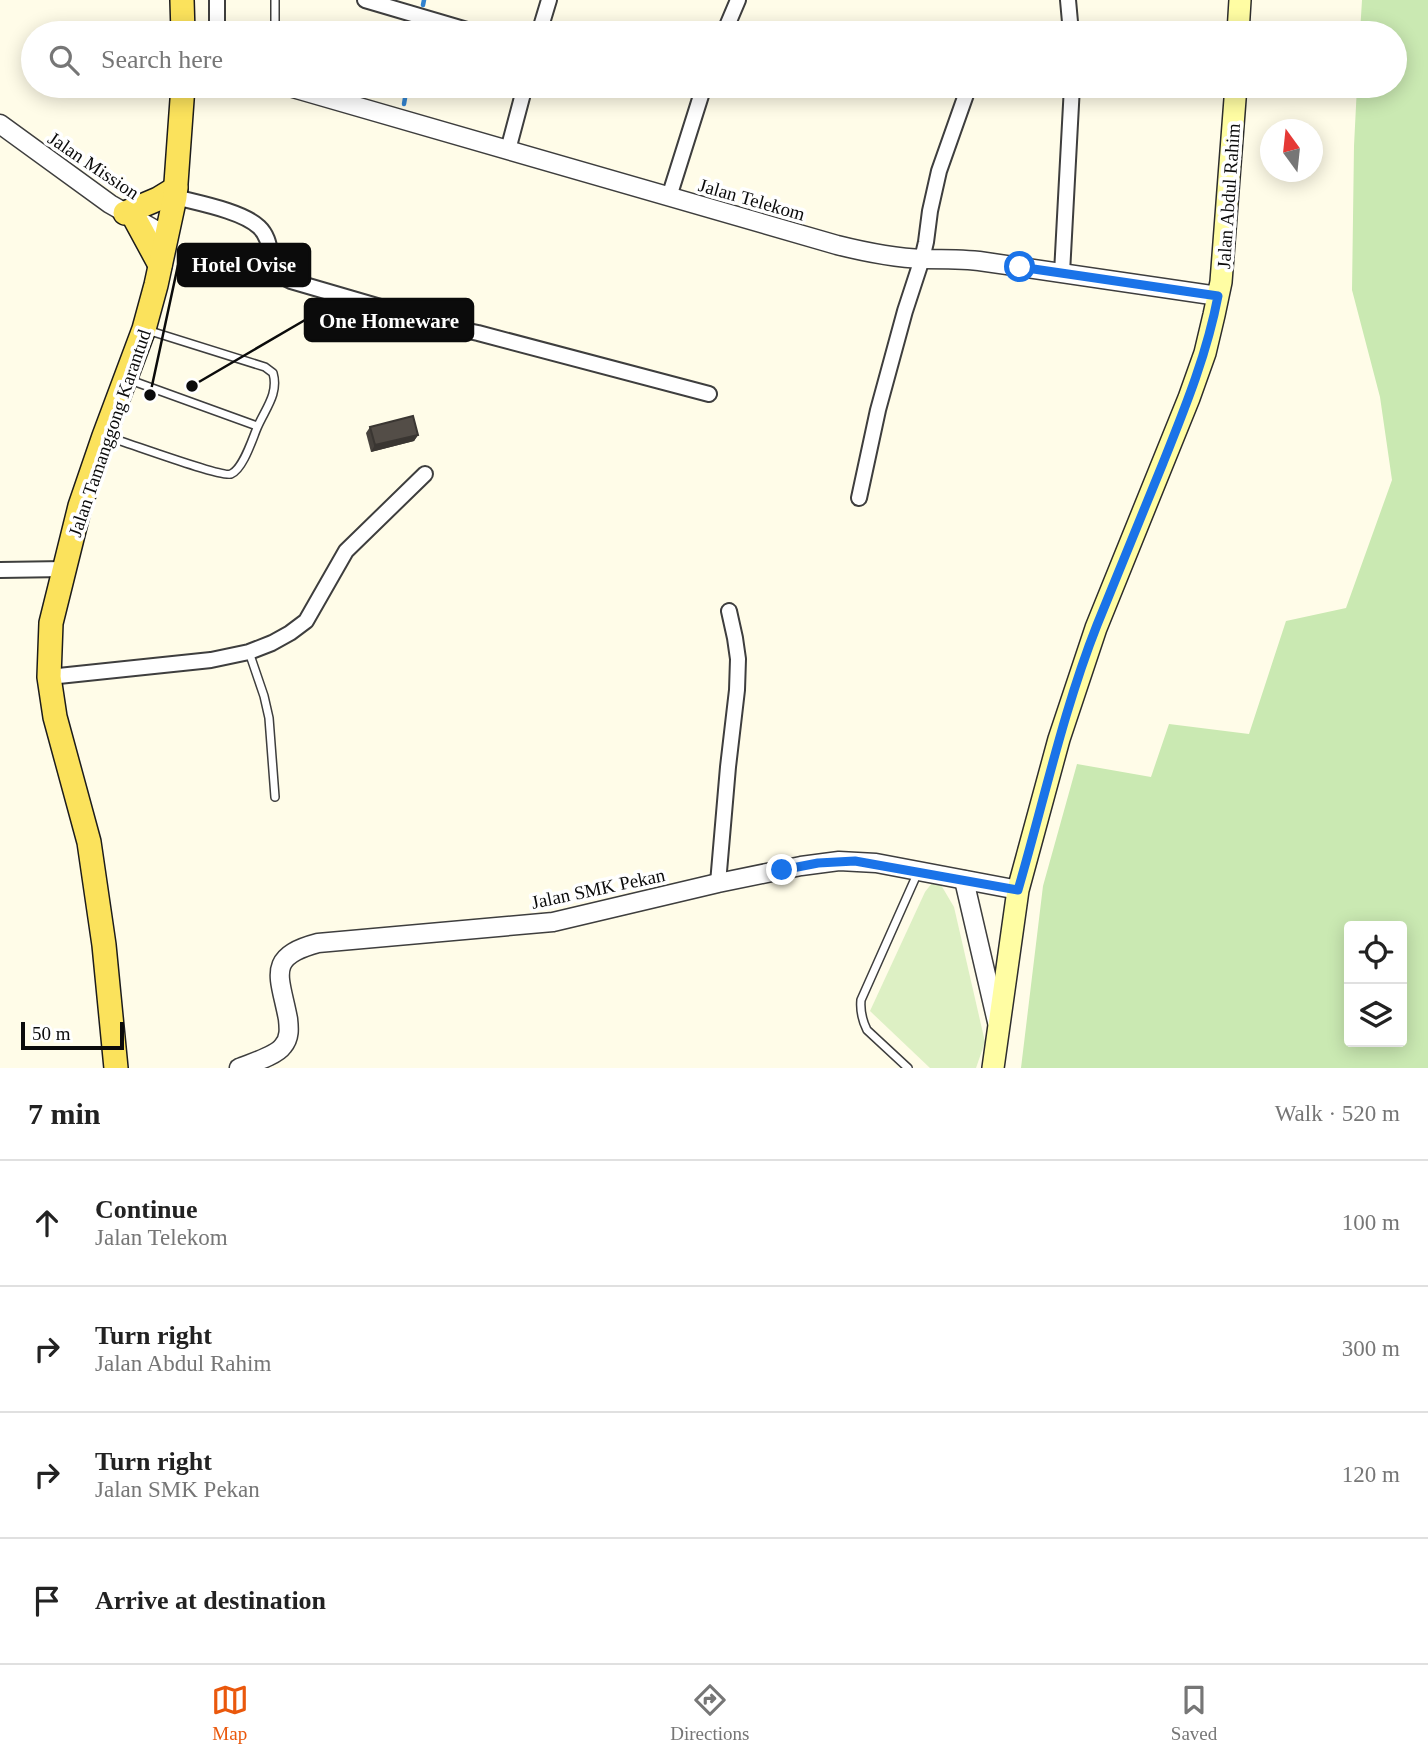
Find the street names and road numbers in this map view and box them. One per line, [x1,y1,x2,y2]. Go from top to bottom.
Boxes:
street label: Jalan Abdul Rahim [1213,122,1244,269]
street label: Jalan Mission [44,127,144,204]
street label: Jalan Telekom [696,174,808,225]
street label: Jalan Tamanggong Karantud [64,326,155,540]
street label: Jalan SMK Pekan [529,864,667,913]

